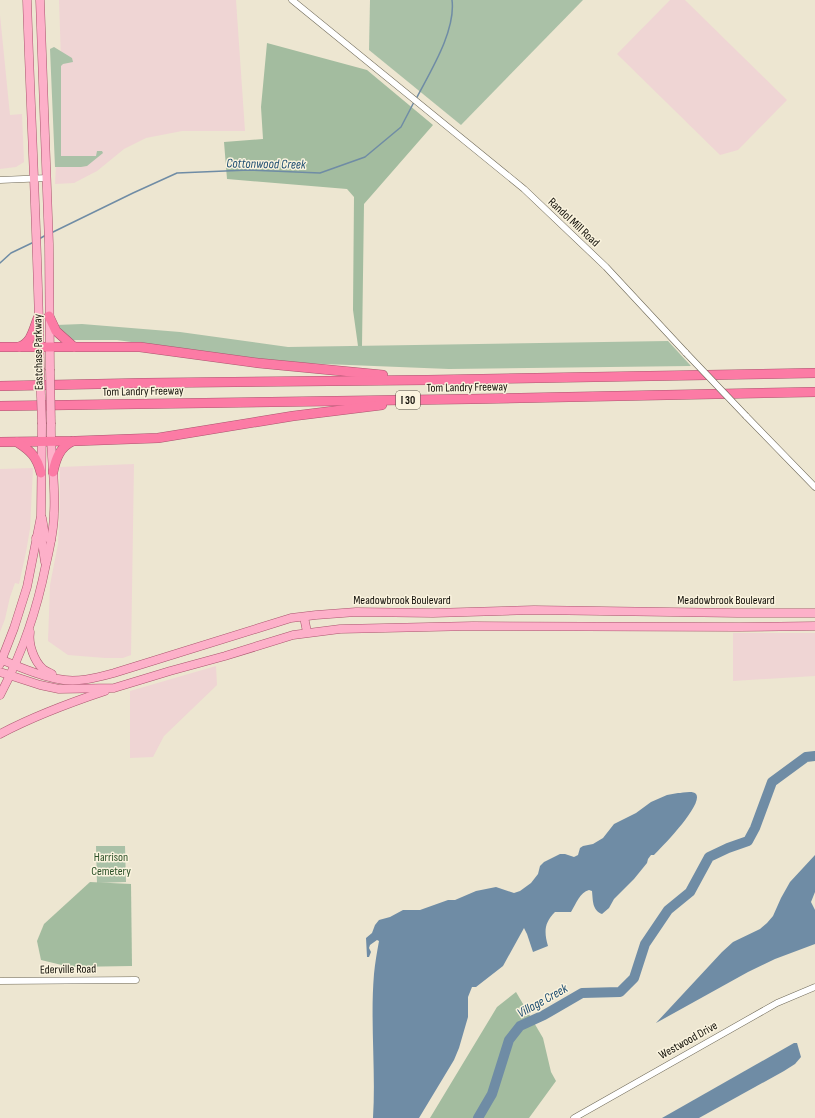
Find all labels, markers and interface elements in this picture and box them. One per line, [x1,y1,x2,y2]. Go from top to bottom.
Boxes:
water label: Cottonwood Creek [226,155,307,173]
street label: Randol Mill Road [545,195,603,250]
street label: Eastchase Parkway [30,313,47,390]
street label: Tom Landry Freeway [426,379,508,396]
street label: Tom Landry Freeway [102,383,184,400]
road number: I 30 [396,391,420,409]
street label: Meadowbrook Boulevard [353,593,451,608]
street label: Meadowbrook Boulevard [677,593,775,608]
park label: Harrison Cemetery [91,850,131,879]
street label: Ederville Road [40,962,96,977]
water label: Village Creek [515,980,571,1021]
street label: Westwood Drive [656,1018,720,1063]

